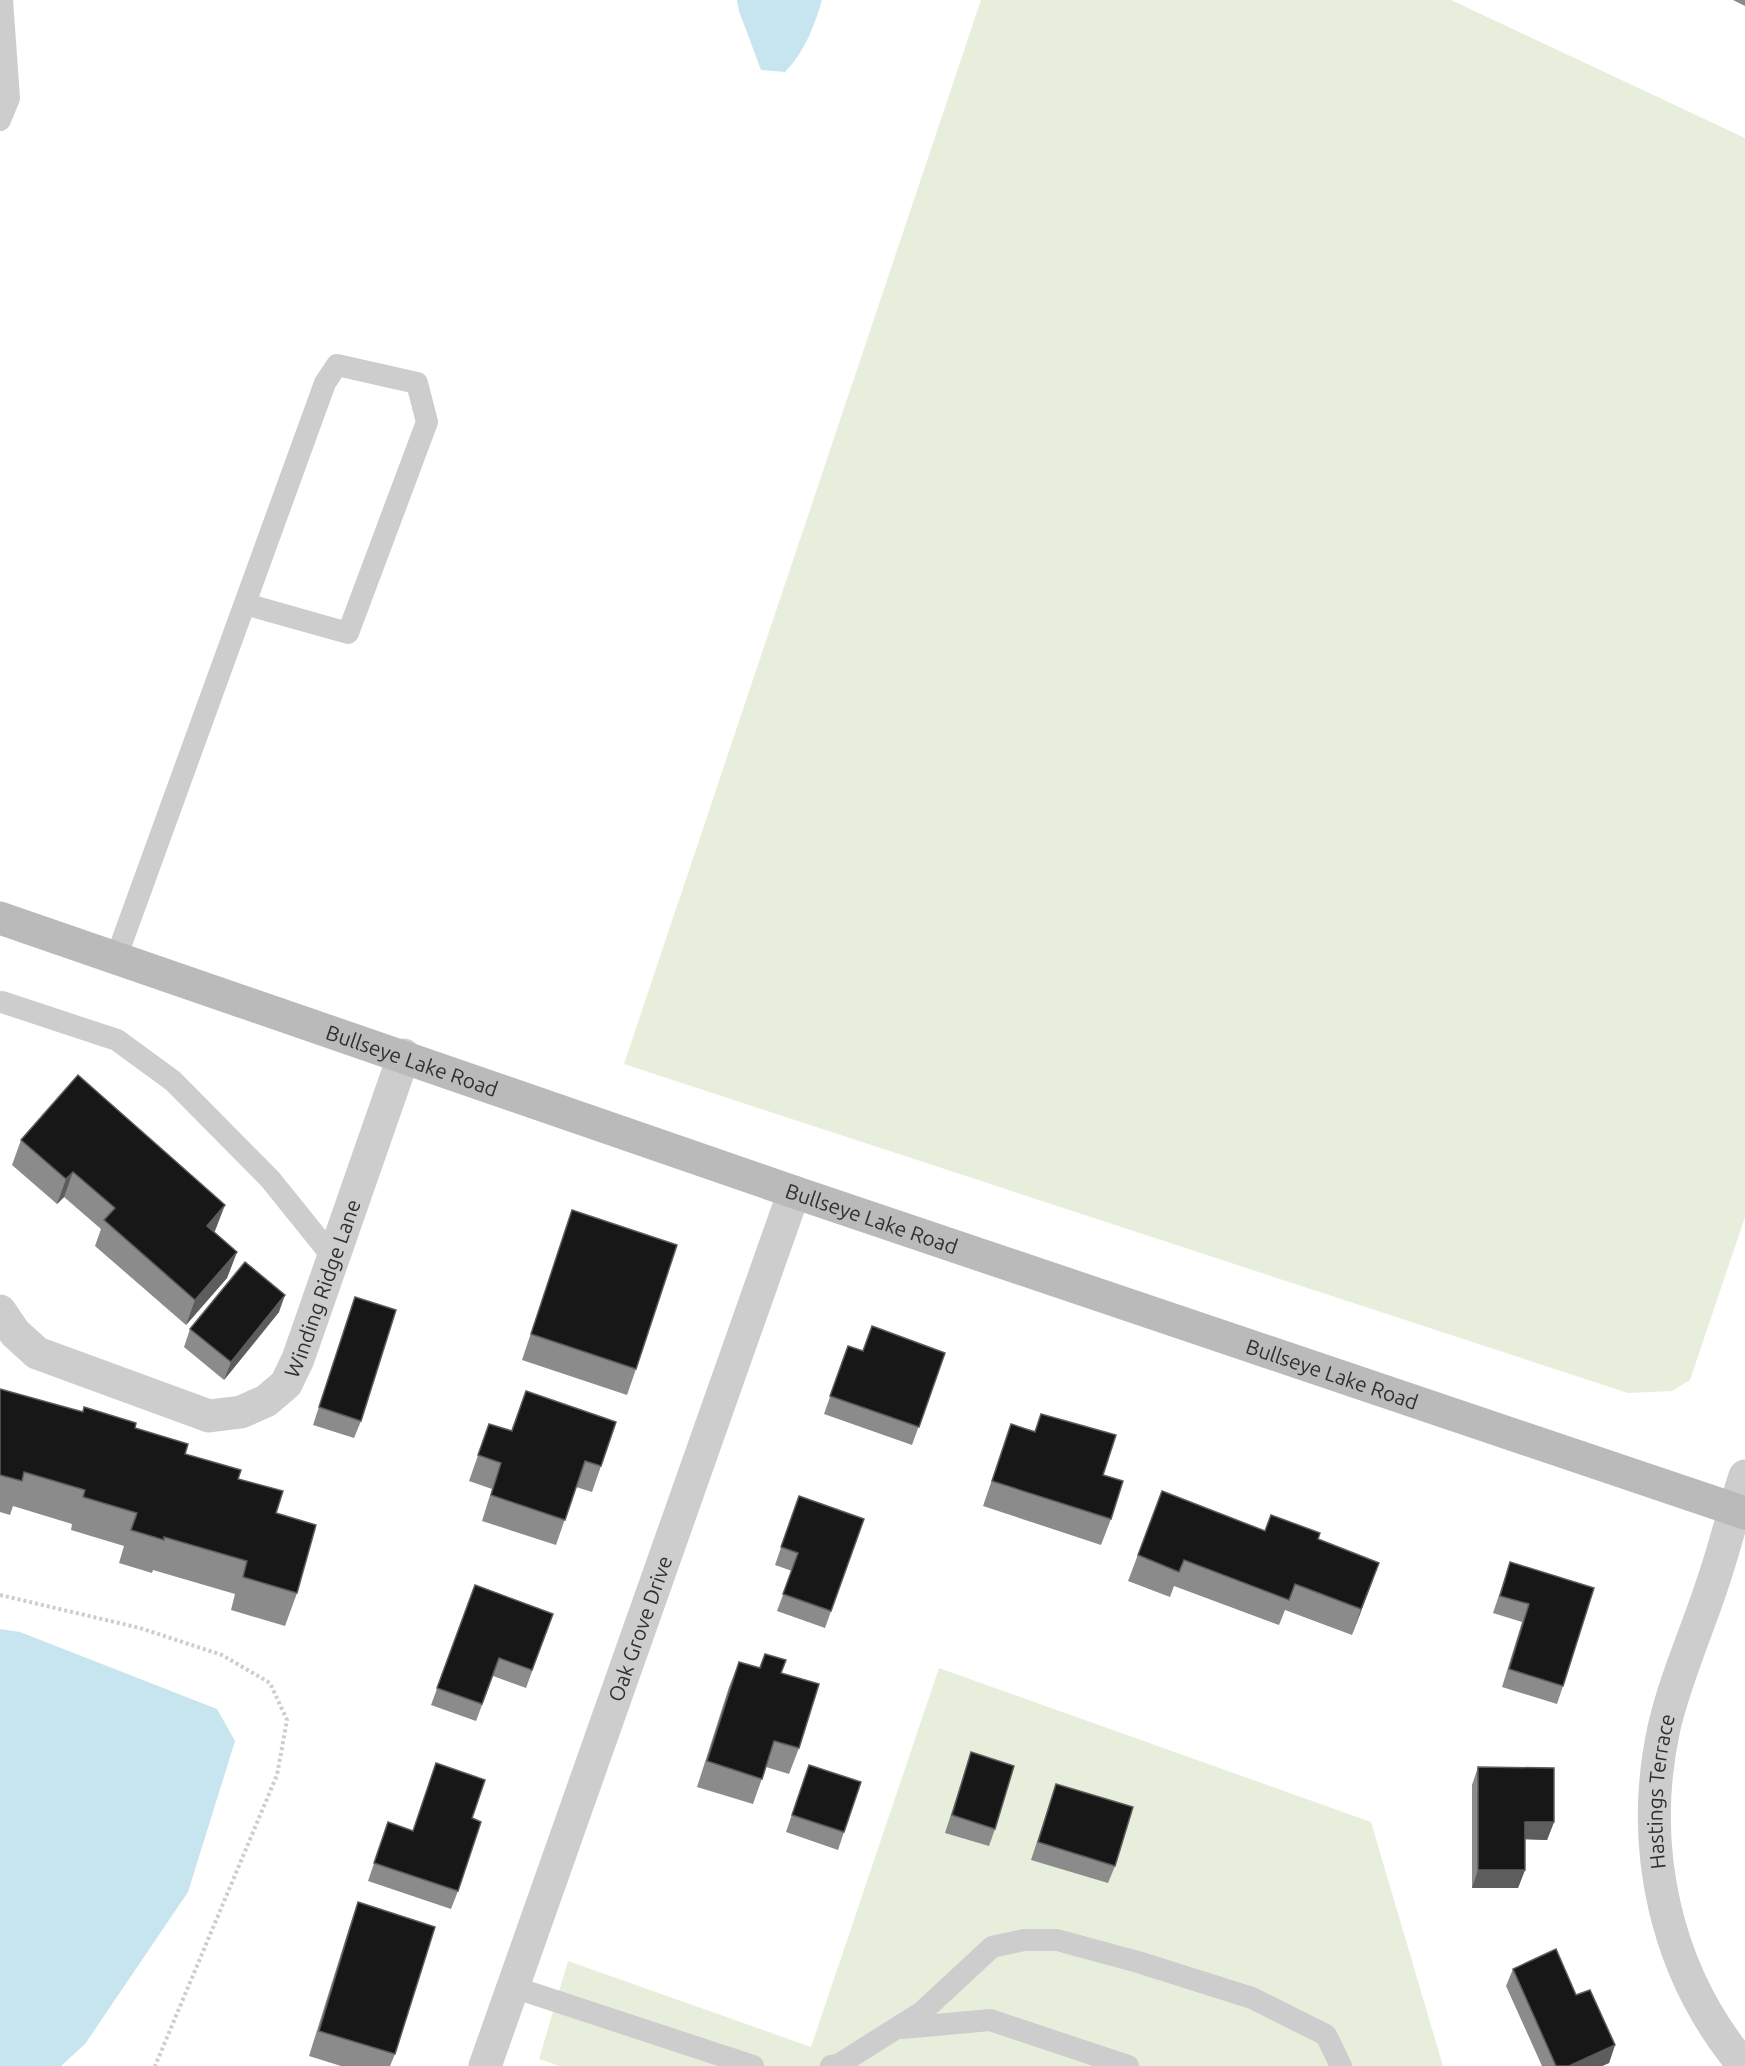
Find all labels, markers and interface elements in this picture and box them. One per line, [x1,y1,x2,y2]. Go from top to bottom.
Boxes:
street label: Bullseye Lake Road [323,1019,501,1101]
street label: Bullseye Lake Road [782,1178,961,1258]
street label: Winding Ridge Lane [279,1196,365,1381]
street label: Bullseye Lake Road [1243,1333,1421,1414]
street label: Oak Grove Drive [603,1552,676,1705]
street label: Hastings Terrace [1642,1711,1679,1870]

